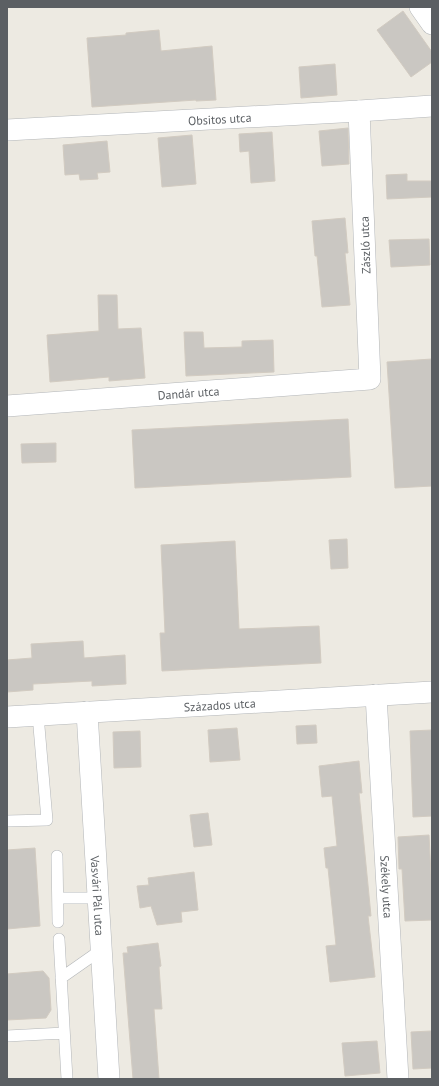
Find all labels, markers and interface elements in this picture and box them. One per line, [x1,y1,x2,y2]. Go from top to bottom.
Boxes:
street label: Obsitos utca [188,109,252,128]
street label: Zászló utca [356,216,374,274]
street label: Dandár utca [157,383,220,402]
street label: Százados utca [183,695,256,714]
street label: Vasvári Pál utca [88,854,108,936]
street label: Székely utca [378,855,396,919]

